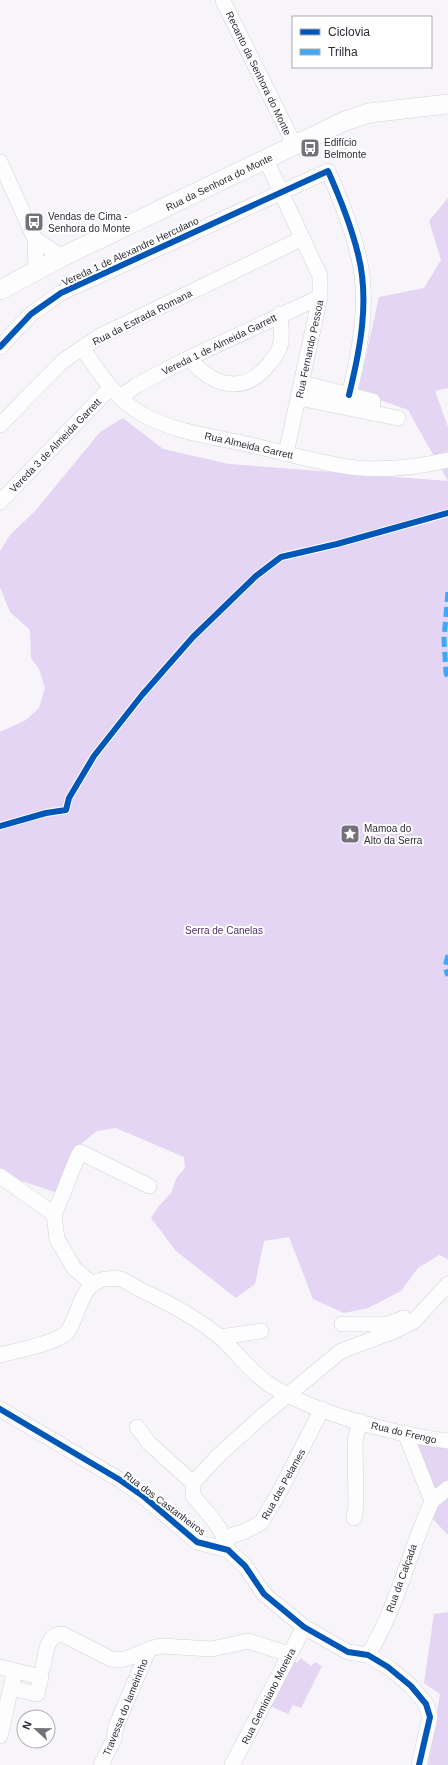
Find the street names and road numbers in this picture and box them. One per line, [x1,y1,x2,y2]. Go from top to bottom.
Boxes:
street label: Recanto da Senhora do Monte [224,10,294,137]
street label: Rua da Senhora do Monte [164,152,275,213]
street label: Vereda 1 de Alexandre Herculano [60,215,201,288]
street label: Rua da Estrada Romana [91,287,194,347]
street label: Rua Fernando Pessoa [294,299,325,399]
street label: Vereda 1 de Almeida Garrett [160,312,279,377]
street label: Vereda 3 de Almeida Garrett [8,396,103,495]
street label: Rua Almeida Garrett [204,430,294,461]
street label: Rua do Frengo [370,1420,438,1445]
street label: Rua das Pelames [259,1447,307,1521]
street label: Rua dos Castanheiros [122,1469,208,1538]
street label: Rua da Calçada [384,1542,419,1614]
street label: Rua Geminiano Moreira [239,1646,298,1746]
street label: Travessa do lameirinho [101,1657,150,1757]

